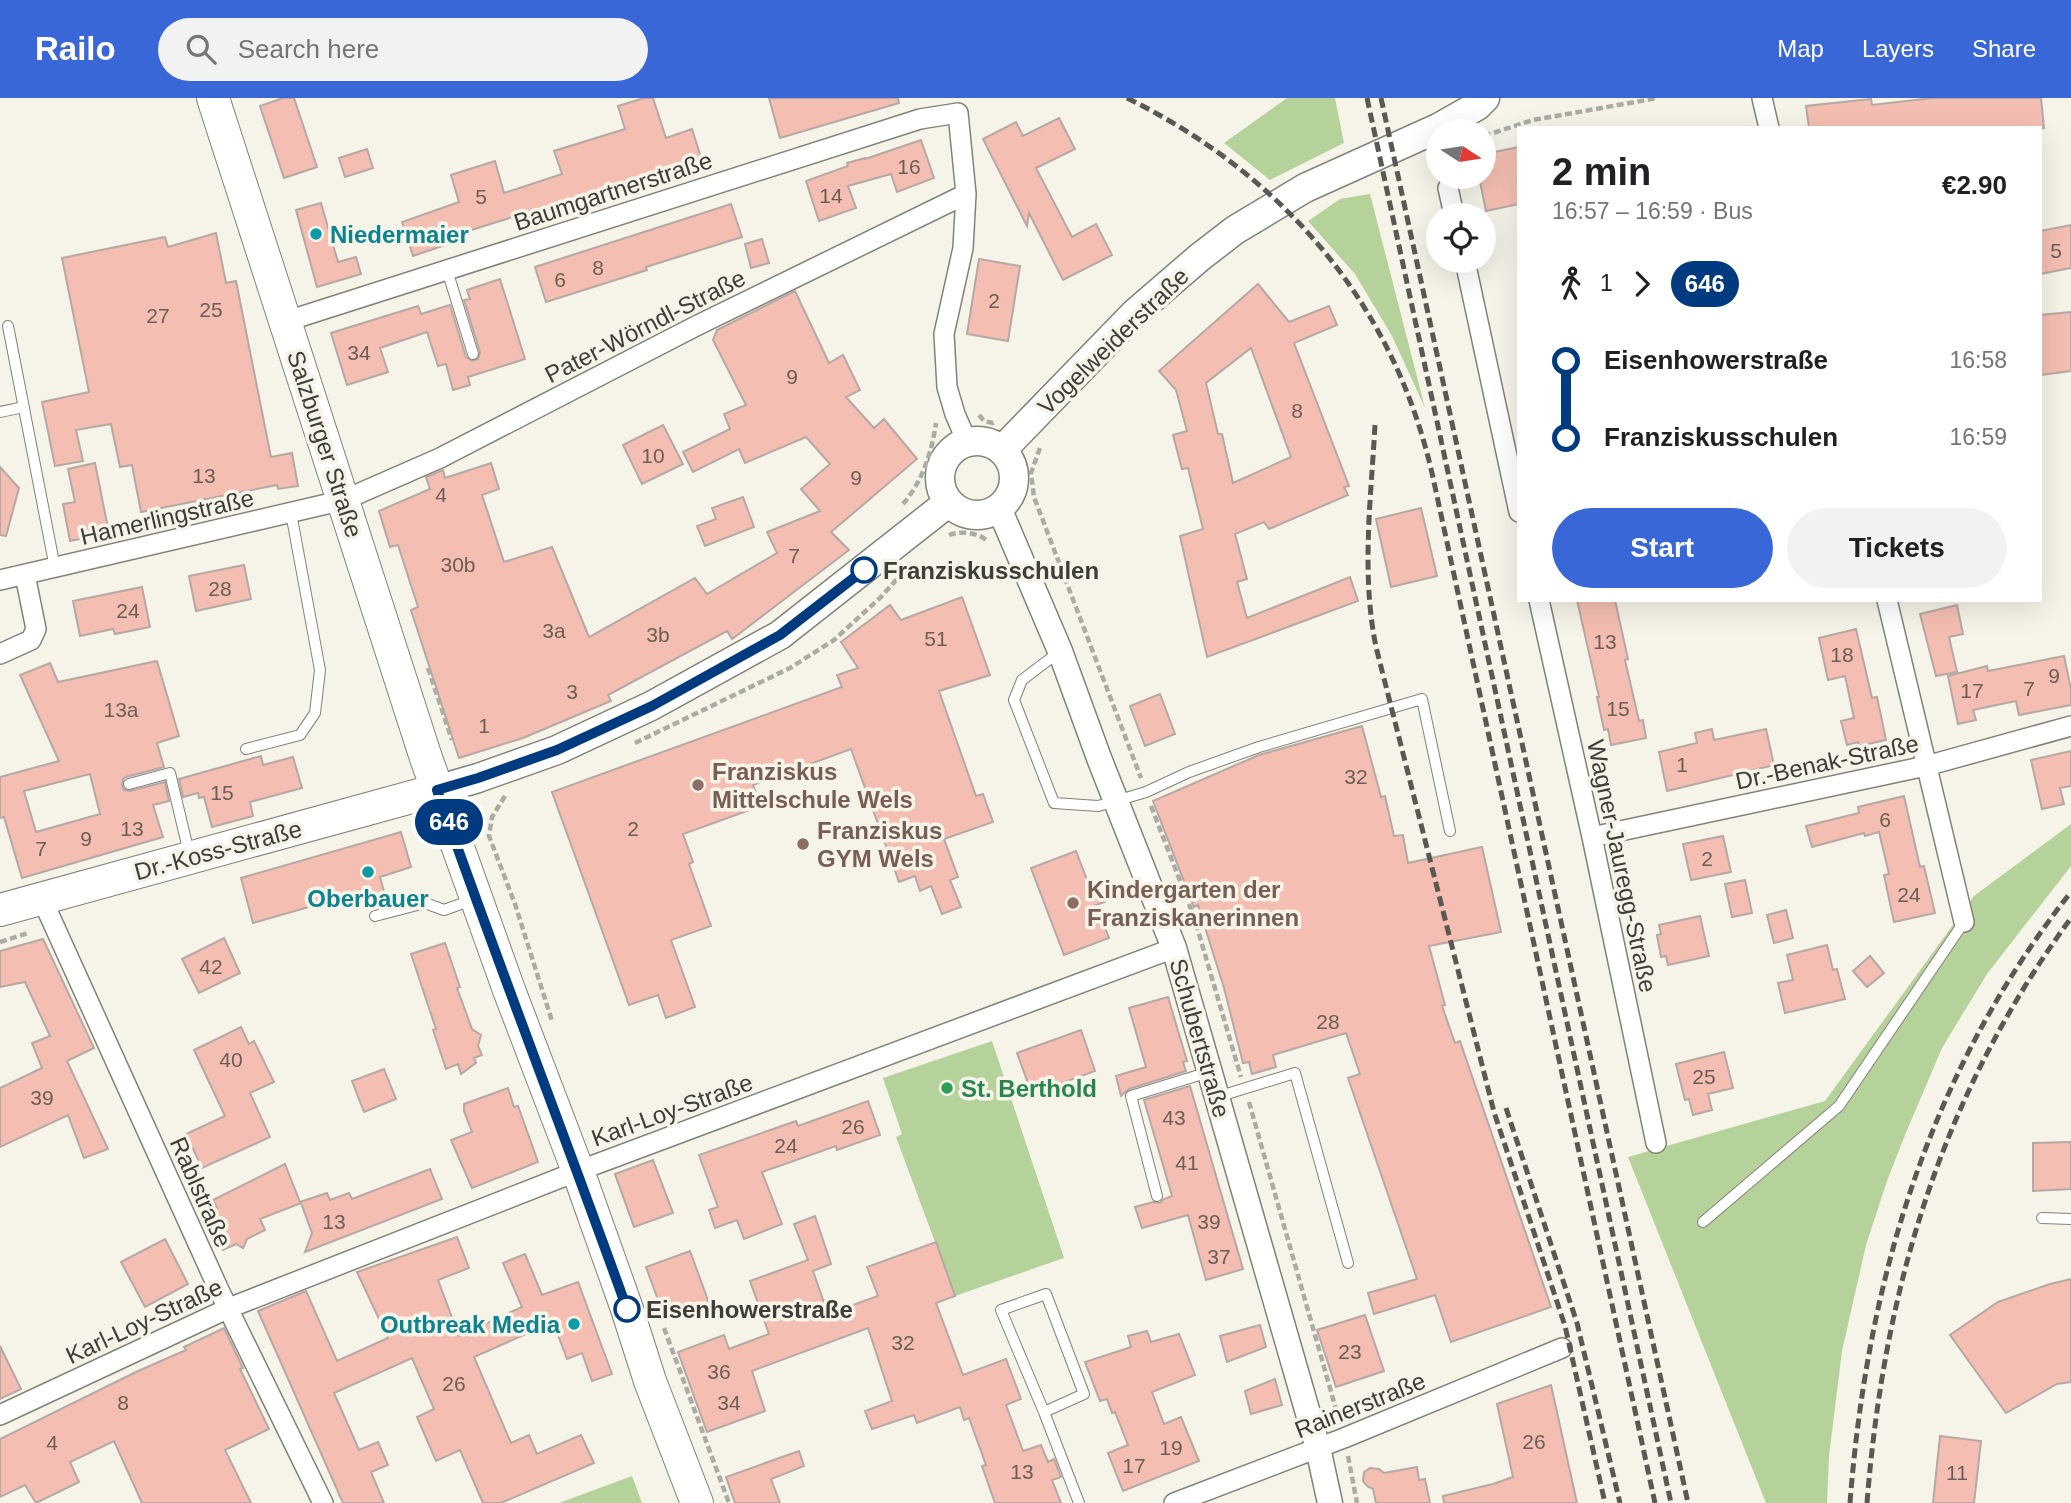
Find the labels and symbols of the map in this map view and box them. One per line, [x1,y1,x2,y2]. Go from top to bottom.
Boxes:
north arrow [1426,119,1496,189]
street label: Baumgartnerstraße [511,146,715,236]
house number: 16 [897,155,921,178]
house number: 14 [819,184,843,207]
house number: 5 [475,185,487,208]
place label: Niedermaier [330,221,469,248]
marker: Niedermaier [308,226,324,242]
house number: 5 [2050,239,2062,262]
house number: 8 [592,256,604,279]
street label: Vogelweiderstraße [1032,262,1194,420]
street label: Pater-Wörndl-Straße [540,264,750,388]
house number: 6 [554,268,566,291]
house number: 2 [988,289,1000,312]
house number: 25 [199,298,223,321]
house number: 27 [146,304,170,327]
house number: 34 [347,341,371,364]
street label: Salzburger Straße [282,347,368,541]
house number: 9 [786,365,798,388]
house number: 8 [1291,399,1303,422]
house number: 10 [641,444,665,467]
house number: 13 [192,464,216,487]
house number: 9 [850,466,862,489]
house number: 4 [435,483,447,506]
street label: Hamerlingstraße [78,484,256,550]
house number: 7 [788,544,800,567]
house number: 30b [440,553,476,576]
marker: Franziskusschulen [851,557,877,583]
place label: Franziskusschulen [883,557,1099,584]
house number: 28 [208,577,232,600]
house number: 24 [116,599,140,622]
house number: 3a [542,619,566,642]
house number: 3b [646,623,670,646]
house number: 51 [924,627,948,650]
house number: 13 [1593,630,1617,653]
house number: 18 [1830,643,1854,666]
house number: 9 [2048,664,2060,687]
house number: 7 [2023,677,2035,700]
house number: 17 [1960,679,1984,702]
house number: 3 [566,680,578,703]
house number: 15 [1606,697,1630,720]
house number: 13a [103,698,139,721]
house number: 1 [478,714,490,737]
street label: Dr.-Benak-Straße [1733,729,1921,795]
street label: Wagner-Jauregg-Straße [1582,737,1662,995]
house number: 1 [1676,753,1688,776]
place label: Franziskus Mittelschule Wels [712,758,913,813]
house number: 32 [1344,765,1368,788]
marker: Franziskus Mittelschule Wels [690,777,706,793]
house number: 15 [210,781,234,804]
line badge: 646 [409,799,489,845]
house number: 6 [1879,808,1891,831]
street label: Dr.-Koss-Straße [131,815,305,885]
house number: 13 [120,817,144,840]
house number: 2 [627,817,639,840]
place label: Franziskus GYM Wels [817,817,942,872]
house number: 9 [80,827,92,850]
marker: Franziskus GYM Wels [795,836,811,852]
house number: 7 [35,837,47,860]
house number: 2 [1701,847,1713,870]
marker: Oberbauer [360,864,376,880]
place label: Kindergarten der Franziskanerinnen [1087,876,1299,931]
house number: 24 [1897,883,1921,906]
place label: Oberbauer [307,885,429,912]
marker: Kindergarten der Franziskanerinnen [1065,895,1081,911]
house number: 42 [199,955,223,978]
street label: Schubertstraße [1164,955,1236,1121]
house number: 28 [1316,1010,1340,1033]
house number: 40 [219,1048,243,1071]
house number: 25 [1692,1065,1716,1088]
street label: Karl-Loy-Straße [588,1068,756,1152]
place label: St. Berthold [961,1075,1097,1102]
marker: St. Berthold [939,1080,955,1096]
house number: 39 [30,1086,54,1109]
house number: 43 [1162,1106,1186,1129]
house number: 26 [841,1115,865,1138]
street label: Rablstraße [165,1133,237,1251]
house number: 24 [774,1134,798,1157]
house number: 41 [1175,1151,1199,1174]
house number: 13 [322,1210,346,1233]
house number: 39 [1197,1210,1221,1233]
house number: 37 [1207,1245,1231,1268]
street label: Karl-Loy-Straße [62,1273,226,1369]
marker: Eisenhowerstraße [614,1296,640,1322]
place label: Eisenhowerstraße [646,1296,853,1323]
place label: Outbreak Media [380,1311,561,1338]
marker: Outbreak Media [566,1316,582,1332]
house number: 32 [891,1331,915,1354]
house number: 23 [1338,1340,1362,1363]
house number: 36 [707,1360,731,1383]
street label: Rainerstraße [1291,1367,1429,1443]
house number: 26 [442,1372,466,1395]
house number: 8 [117,1391,129,1414]
house number: 34 [717,1391,741,1414]
house number: 26 [1522,1430,1546,1453]
house number: 4 [46,1431,58,1454]
house number: 19 [1159,1436,1183,1459]
house number: 17 [1122,1454,1146,1477]
house number: 13 [1010,1460,1034,1483]
house number: 11 [1946,1461,1968,1484]

